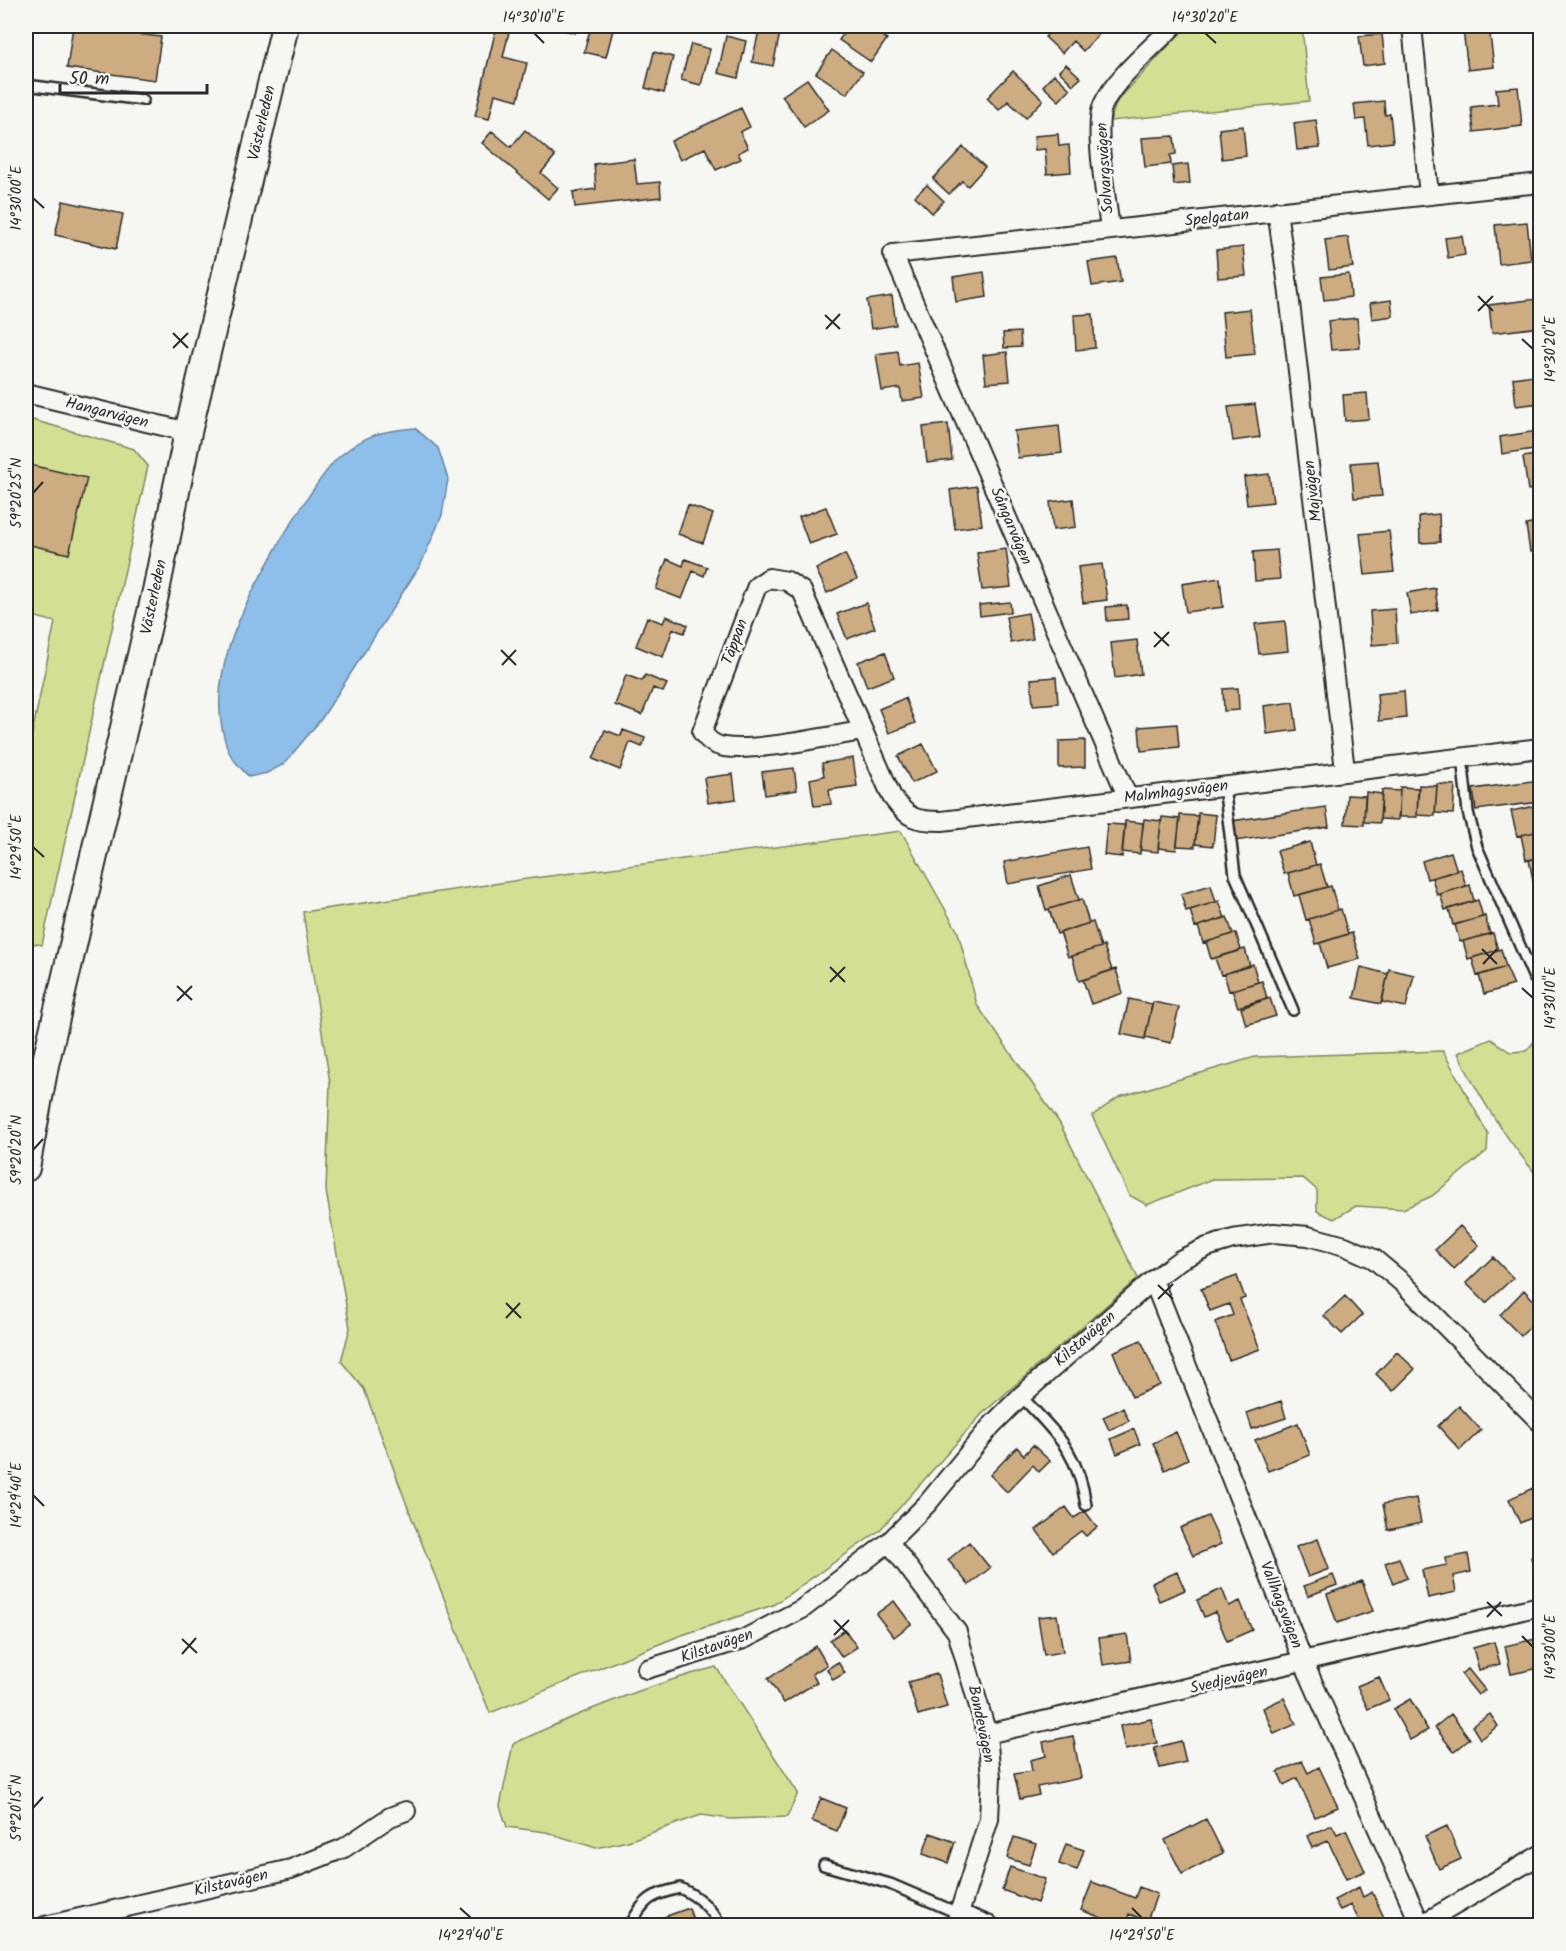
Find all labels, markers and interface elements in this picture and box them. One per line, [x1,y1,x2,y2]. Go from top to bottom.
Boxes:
text: 14°30'10"E [503,6,566,30]
text: 14°30'20"E [1172,6,1239,30]
scale bar [60,57,207,95]
text: 50 m [69,65,109,94]
street label: Västerleden [241,83,283,163]
street label: Solvargsvägen [1089,122,1121,214]
text: 14°30'00"E [5,164,29,231]
street label: Spelgatan [1184,202,1250,234]
text: 14°30'20"E [1539,315,1563,382]
street label: Hangarvägen [63,391,151,435]
text: 59°20'25"N [5,458,29,528]
street label: Majvägen [1297,459,1329,523]
street label: Sångarvägen [983,483,1039,569]
street label: Västerleden [134,557,174,637]
street label: Täppan [715,615,755,669]
street label: Malmhagsvägen [1122,773,1230,811]
text: 14°29'50"E [5,813,29,880]
text: 14°30'10"E [1539,966,1563,1029]
text: 59°20'20"N [5,1115,29,1185]
street label: Kilstavägen [1048,1305,1122,1373]
text: 14°29'40"E [5,1461,29,1528]
street label: Vallhagsvägen [1253,1558,1309,1652]
text: 14°30'00"E [1539,1613,1563,1680]
street label: Kilstavägen [677,1622,757,1670]
street label: Svedjevägen [1188,1659,1270,1701]
street label: Bondevägen [961,1683,1001,1765]
text: 59°20'15"N [5,1775,29,1841]
street label: Kilstavägen [191,1862,271,1904]
text: 14°29'40"E [438,1924,505,1948]
text: 14°29'50"E [1109,1924,1176,1948]

